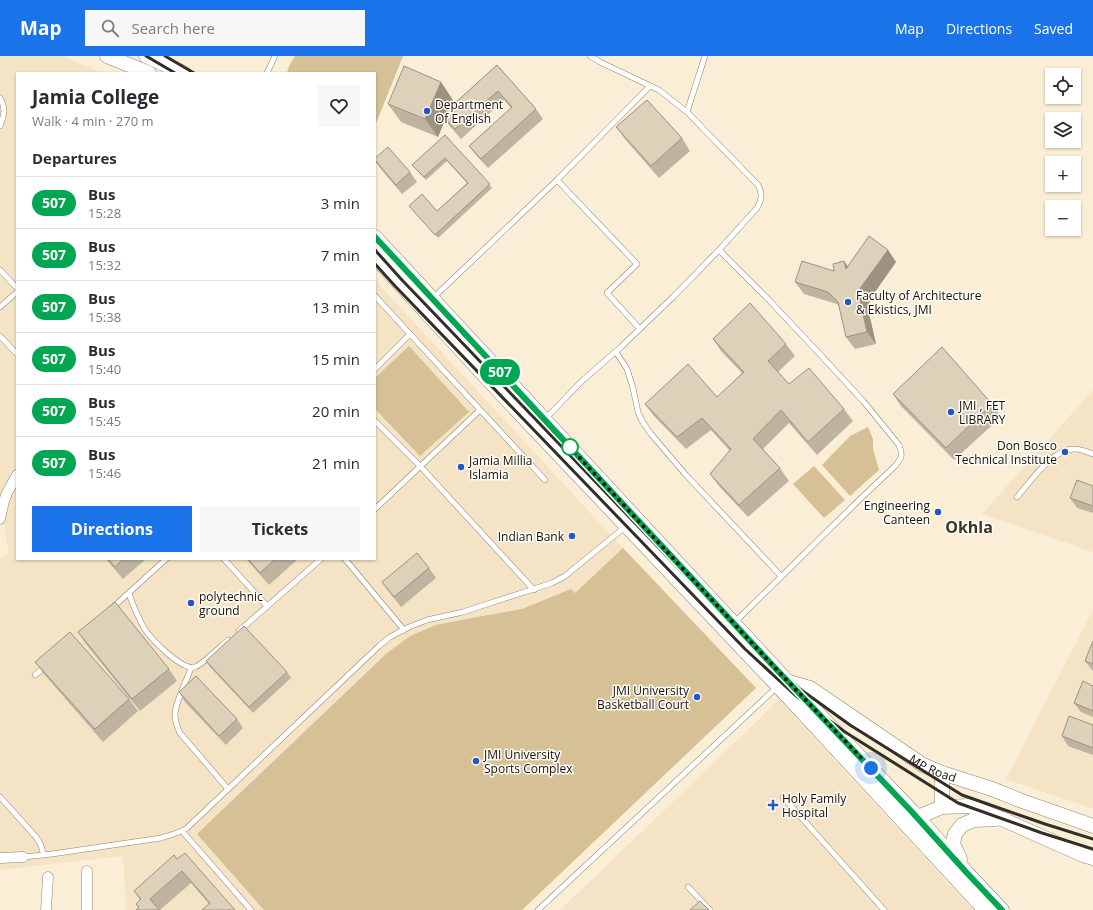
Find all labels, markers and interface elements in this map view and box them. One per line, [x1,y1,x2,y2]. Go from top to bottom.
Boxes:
search box [85,10,365,46]
text: Map [20,15,61,41]
icon: search [99,17,121,39]
text: Search here [131,18,215,38]
text: Map [895,19,924,38]
text: Directions [946,19,1012,38]
text: Saved [1034,19,1073,38]
map controls [1045,68,1081,236]
button: locate [1045,68,1081,104]
text: Jamia College [32,84,159,110]
button: heart [318,85,360,127]
place label: Department Of English [435,96,503,127]
marker: Department Of English [422,106,432,116]
text: Walk · 4 min · 270 m [32,112,154,130]
button: layers [1045,112,1081,148]
text: Departures [32,148,117,168]
button: + [1045,156,1081,192]
text: Bus [88,184,115,204]
text: 507 [42,193,66,212]
text: 3 min [321,193,360,213]
button: − [1045,200,1081,236]
text: 15:28 [88,204,121,222]
text: Bus [88,236,115,256]
text: 507 [42,245,66,264]
text: 7 min [321,245,360,265]
text: 15:32 [88,256,121,274]
place label: Faculty of Architecture & Ekistics, JMI [856,287,982,318]
text: Bus [88,288,115,308]
text: 507 [42,297,66,316]
text: 13 min [312,297,360,317]
marker: Faculty of Architecture & Ekistics, JMI [843,297,853,307]
text: 15:38 [88,308,121,326]
text: Bus [88,340,115,360]
text: 507 [42,349,66,368]
text: 15 min [312,349,360,369]
line badge: 507 [477,359,523,385]
text: 15:40 [88,360,121,378]
text: 507 [488,362,512,381]
text: Bus [88,392,115,412]
place label: JMI , FET LIBRARY [958,397,1006,428]
text: 507 [42,401,66,420]
text: 20 min [312,401,360,421]
marker: JMI , FET LIBRARY [946,407,956,417]
text: 15:45 [88,412,121,430]
place label: Don Bosco Technical Institute [955,437,1057,468]
unlabelled marker [561,438,579,456]
text: Bus [88,444,115,464]
marker: Don Bosco Technical Institute [1060,447,1070,457]
place label: Jamia Millia Islamia [468,452,532,483]
text: 507 [42,453,66,472]
text: 21 min [312,453,360,473]
marker: Jamia Millia Islamia [456,462,466,472]
text: 15:46 [88,464,121,482]
place label: Engineering Canteen [864,497,930,528]
button: Directions [32,506,192,552]
button: Tickets [200,506,360,552]
marker: Engineering Canteen [933,507,943,517]
district label: Okhla [945,516,993,538]
place label: Indian Bank [498,528,565,545]
marker: Indian Bank [567,531,577,541]
place label: polytechnic ground [199,588,263,619]
marker: polytechnic ground [186,598,196,608]
place label: JMI University Basketball Court [597,682,690,713]
marker: JMI University Basketball Court [692,692,702,702]
place label: JMI University Sports Complex [483,746,573,777]
street label: MP Road [906,750,959,786]
marker: JMI University Sports Complex [471,756,481,766]
your location [861,758,881,778]
place label: Holy Family Hospital [782,790,847,821]
marker: Holy Family Hospital [767,799,779,811]

